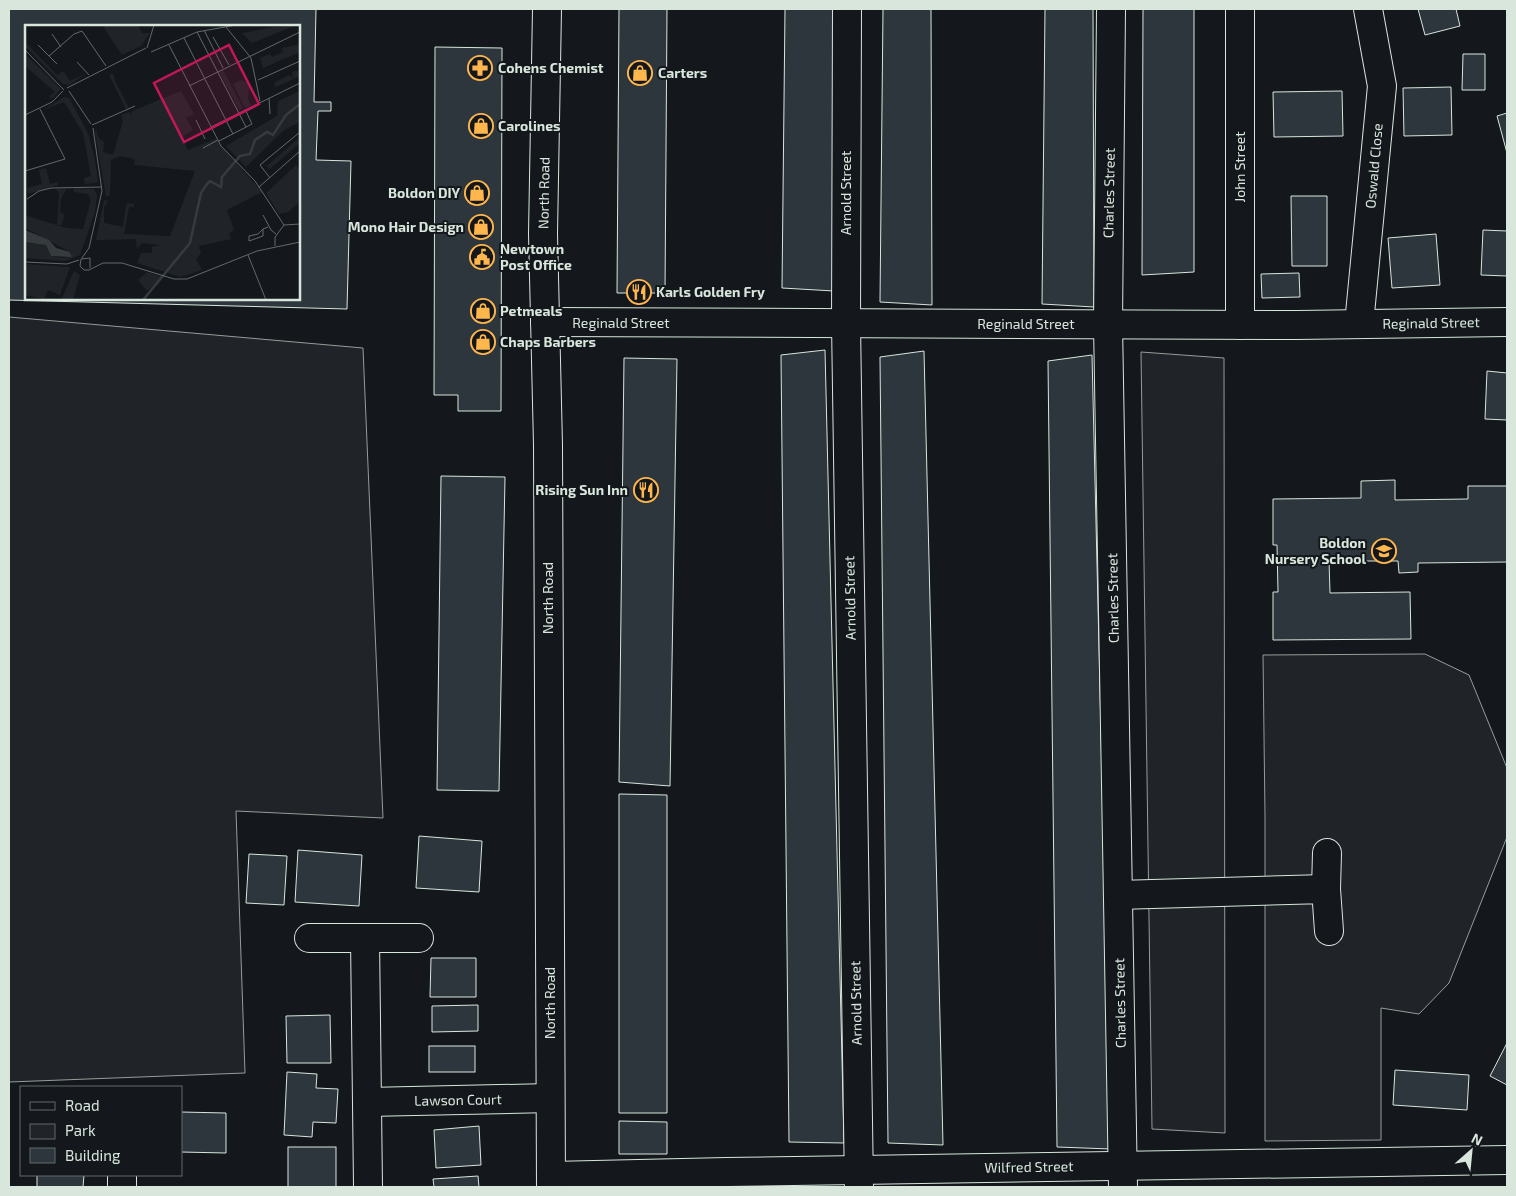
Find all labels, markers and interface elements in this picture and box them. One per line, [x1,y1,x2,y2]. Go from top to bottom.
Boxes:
inset map [25,25,300,300]
pharmacy icon: Cohens Chemist [467,55,493,81]
place label: Cohens Chemist [498,59,604,76]
shop icon: Carters [627,60,653,86]
place label: Carters [658,64,707,81]
shop icon: Carolines [468,113,494,139]
place label: Carolines [498,117,561,134]
street label: Oswald Close [1361,123,1386,209]
street label: John Street [1231,131,1248,203]
street label: Charles Street [1099,148,1118,238]
street label: Arnold Street [837,151,854,235]
street label: North Road [534,157,553,229]
shop icon: Boldon DIY [464,180,490,206]
place label: Boldon DIY [388,184,460,201]
shop icon: Mono Hair Design [468,214,494,240]
place label: Mono Hair Design [348,218,464,235]
place label: Newtown Post Office [500,240,572,273]
public building icon: Newtown Post Office [469,244,495,270]
restaurant icon: Karls Golden Fry [626,279,652,305]
place label: Karls Golden Fry [656,283,765,300]
shop icon: Petmeals [470,298,496,324]
place label: Petmeals [500,302,562,319]
street label: Reginald Street [1382,313,1480,332]
street label: Reginald Street [572,314,670,331]
street label: Reginald Street [977,315,1075,332]
shop icon: Chaps Barbers [470,329,496,355]
place label: Chaps Barbers [500,333,596,350]
restaurant icon: Rising Sun Inn [633,477,659,503]
place label: Rising Sun Inn [535,481,628,498]
place label: Boldon Nursery School [1265,534,1366,567]
school or university icon: Boldon Nursery School [1371,538,1397,564]
street label: Charles Street [1103,553,1122,643]
street label: Arnold Street [840,556,859,640]
street label: North Road [539,562,556,634]
street label: Charles Street [1110,958,1129,1048]
street label: Arnold Street [846,961,865,1045]
street label: North Road [541,967,558,1039]
legend [20,1086,182,1176]
street label: Lawson Court [414,1090,502,1109]
text: Road [65,1096,100,1114]
text: Park [65,1121,96,1139]
north arrow [1446,1126,1496,1176]
text: N [1469,1129,1485,1149]
text: Building [65,1146,121,1164]
street label: Wilfred Street [984,1157,1074,1176]

